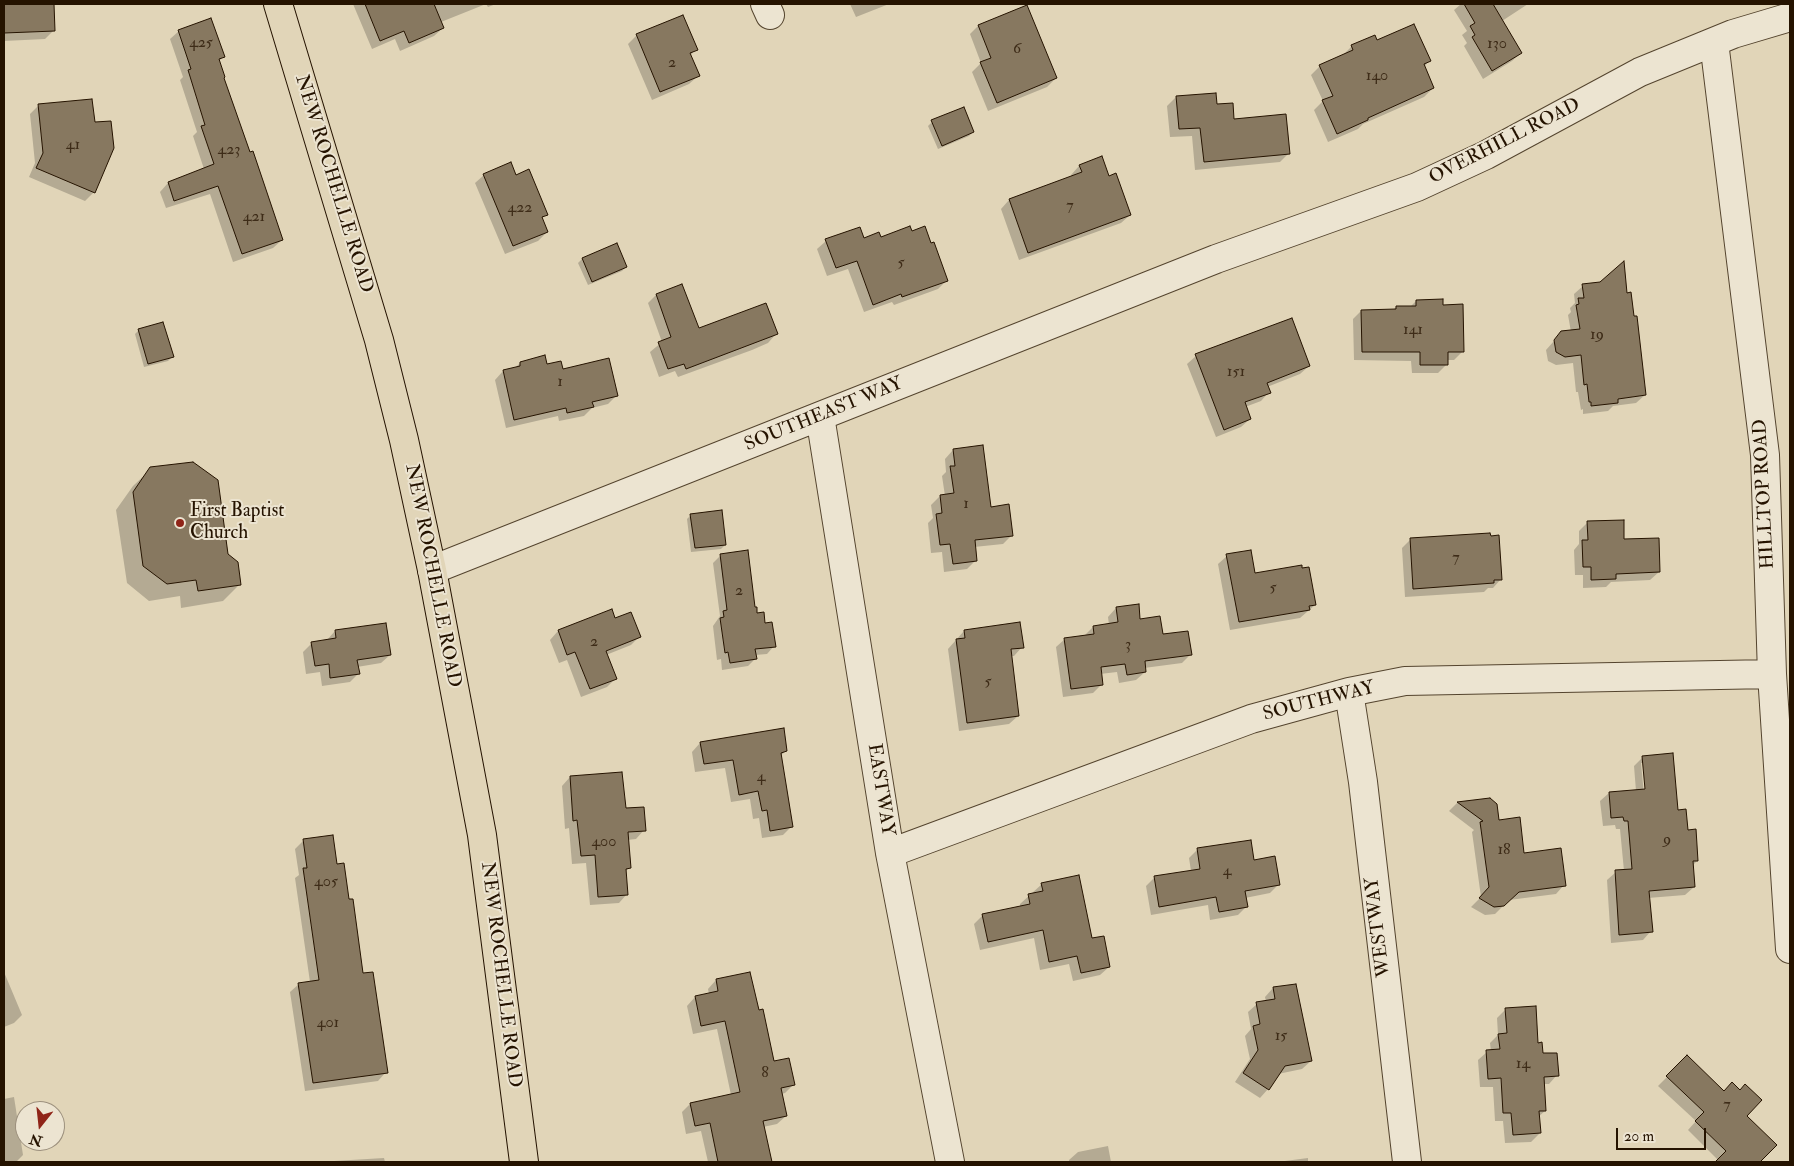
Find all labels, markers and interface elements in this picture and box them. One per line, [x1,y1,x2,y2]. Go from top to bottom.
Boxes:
house number: 425 [189,34,213,54]
house number: 130 [1487,35,1507,55]
house number: 6 [1013,40,1021,60]
house number: 2 [668,54,676,74]
house number: 140 [1366,67,1388,87]
street label: NEW ROCHELLE ROAD [289,72,377,296]
street label: OVERHILL ROAD [1426,94,1584,190]
house number: 41 [66,136,80,156]
house number: 423 [218,141,240,161]
house number: 7 [1066,197,1074,217]
house number: 422 [508,199,532,219]
house number: 421 [243,208,265,228]
house number: 5 [897,254,905,274]
house number: 141 [1403,321,1423,341]
house number: 19 [1590,326,1604,346]
house number: 151 [1227,363,1245,383]
house number: 1 [557,373,563,393]
street label: SOUTHEAST WAY [742,373,906,457]
street label: HILLTOP ROAD [1750,418,1780,570]
street label: NEW ROCHELLE ROAD [399,462,465,690]
house number: 1 [963,495,969,515]
place label: First Baptist Church [190,501,284,545]
marker: First Baptist Church [174,517,186,529]
house number: 7 [1452,549,1460,569]
house number: 5 [1269,579,1277,599]
house number: 2 [735,582,743,602]
house number: 2 [590,633,598,653]
house number: 3 [1125,636,1131,656]
house number: 5 [984,673,992,693]
street label: SOUTHWAY [1261,677,1377,727]
street label: EASTWAY [861,742,899,838]
house number: 4 [757,768,765,788]
house number: 9 [1663,831,1671,851]
house number: 400 [591,833,617,853]
house number: 18 [1497,841,1511,861]
street label: NEW ROCHELLE ROAD [475,861,525,1089]
house number: 4 [1223,862,1231,882]
house number: 405 [314,873,338,893]
street label: WESTWAY [1362,876,1396,978]
house number: 401 [317,1014,339,1034]
house number: 15 [1275,1027,1287,1047]
house number: 14 [1516,1055,1530,1075]
house number: 8 [761,1064,769,1084]
house number: 7 [1723,1096,1731,1116]
north arrow [15,1101,65,1151]
scale bar [1619,1118,1709,1150]
text: 20 m [1624,1127,1654,1146]
text: N [28,1130,44,1150]

